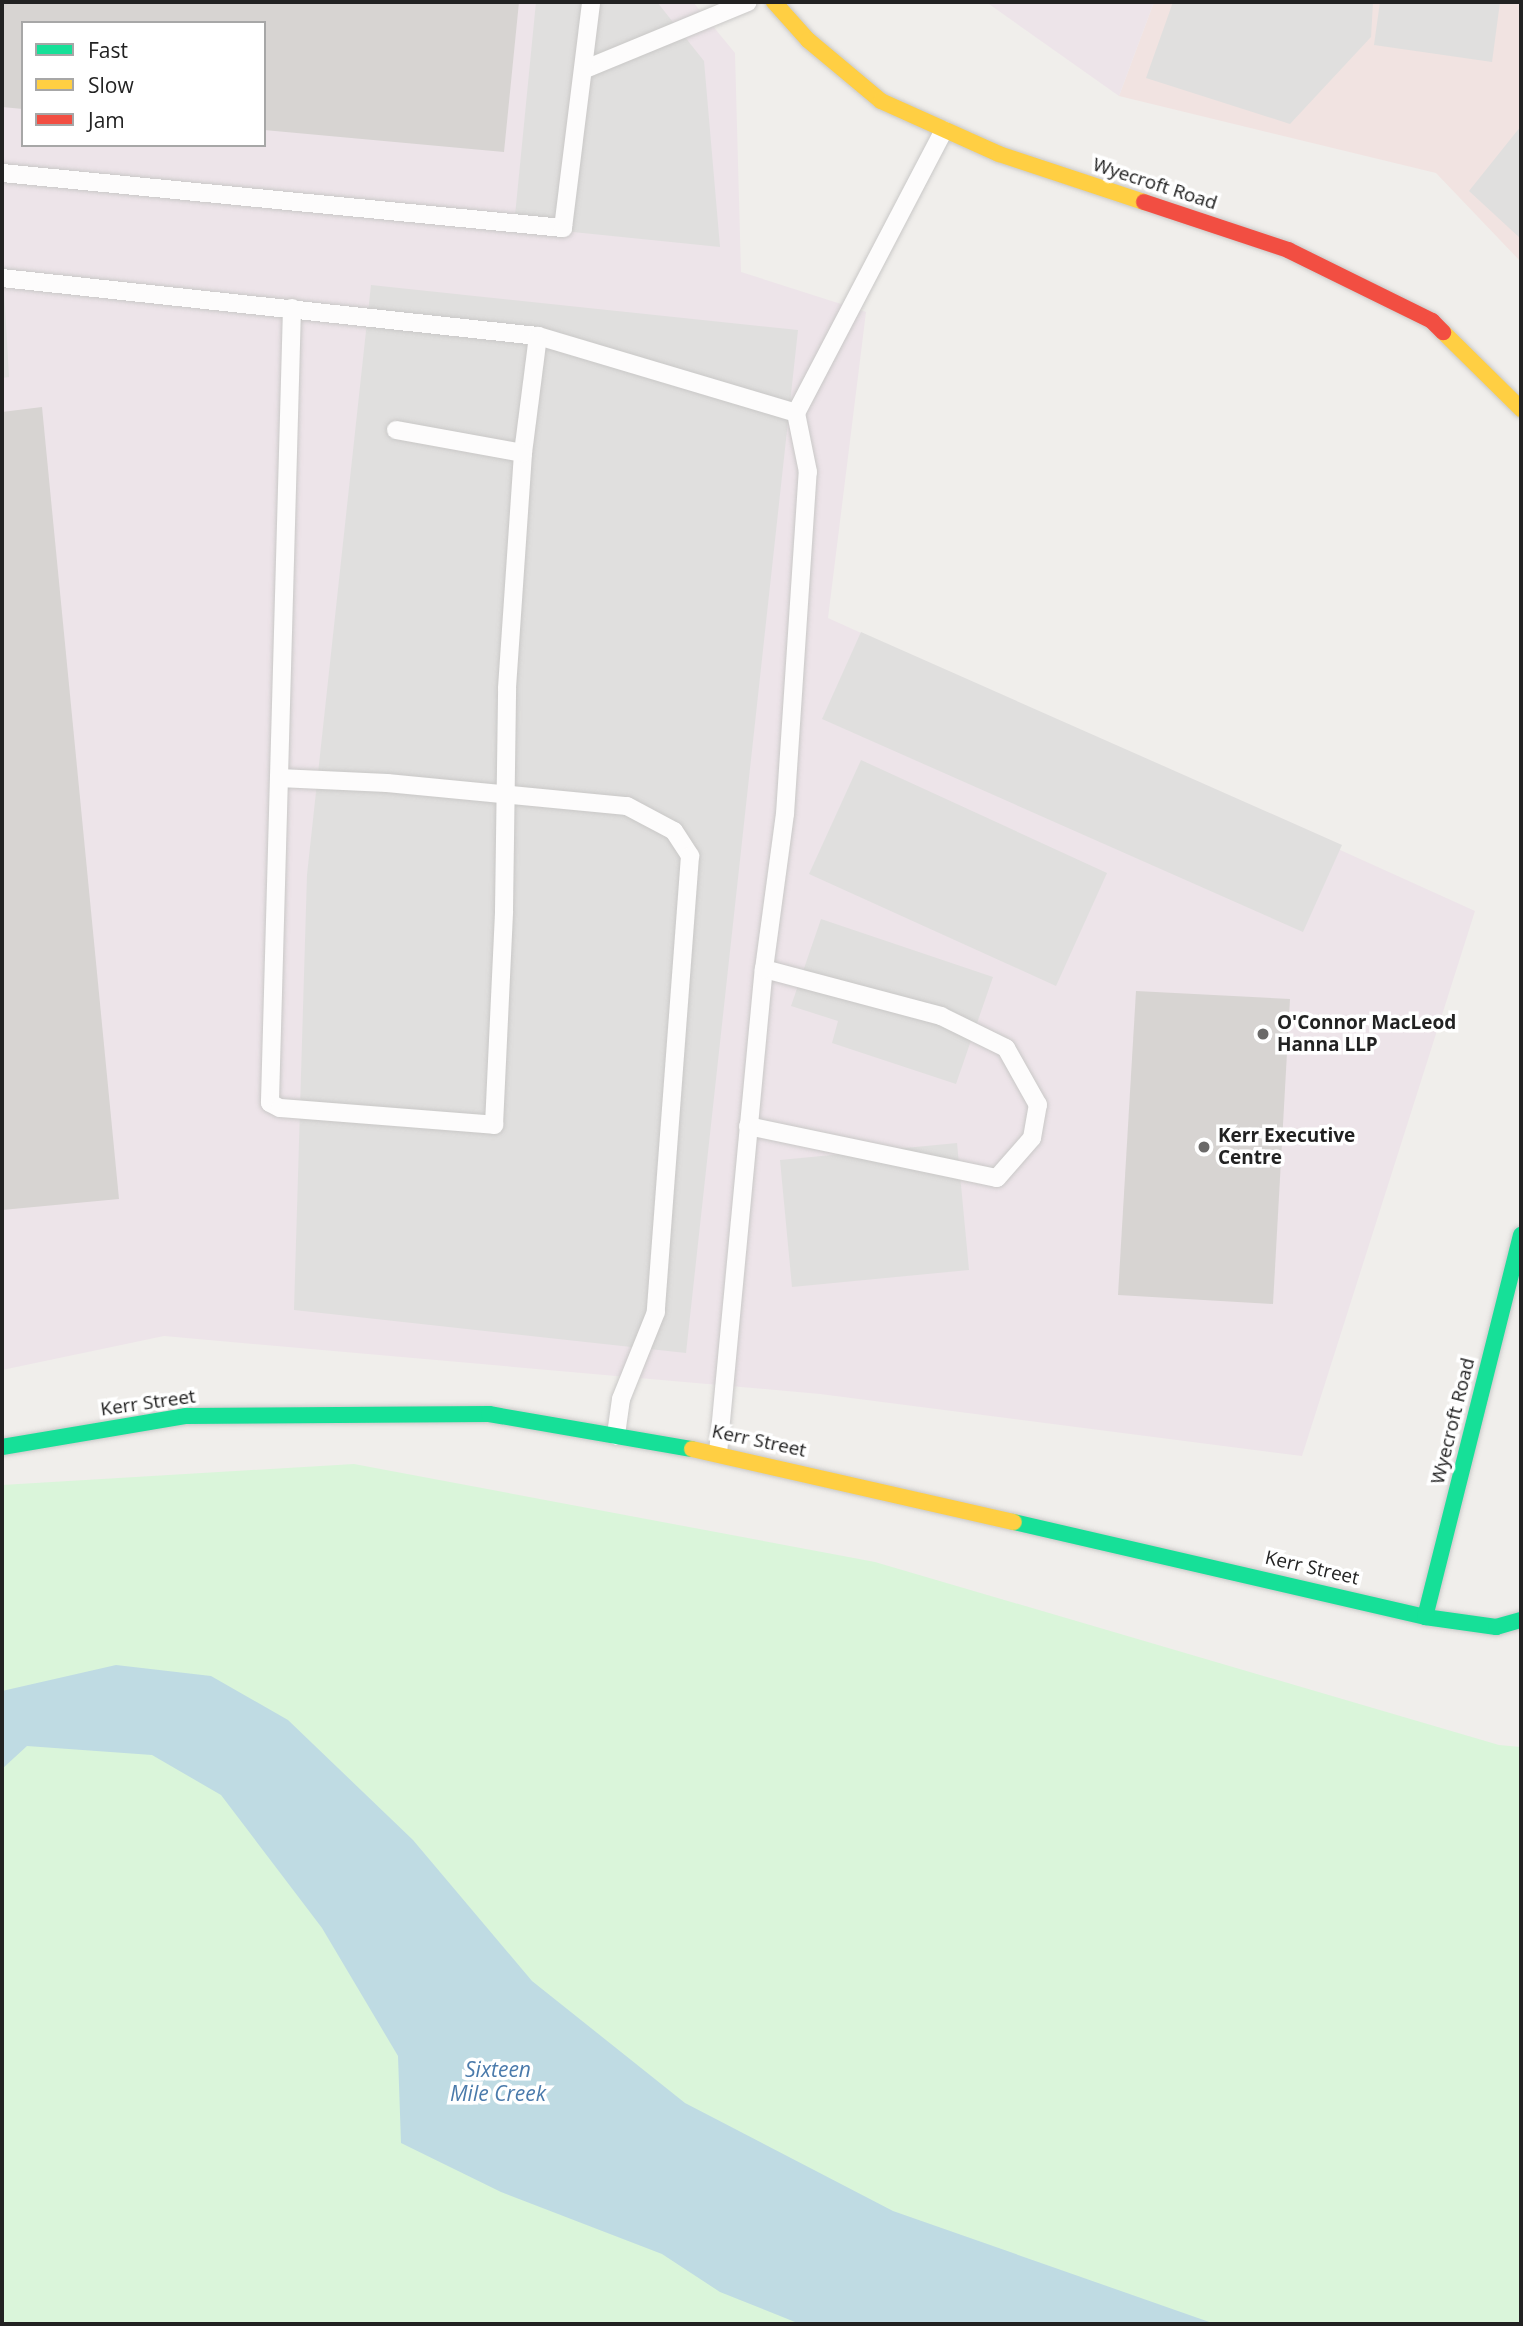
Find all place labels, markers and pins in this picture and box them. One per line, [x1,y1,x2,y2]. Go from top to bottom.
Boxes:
place label: O'Connor MacLeod Hanna LLP [1277,1012,1456,1056]
marker: O'Connor MacLeod Hanna LLP [1255,1026,1271,1042]
place label: Kerr Executive Centre [1218,1125,1355,1169]
marker: Kerr Executive Centre [1196,1139,1212,1155]

